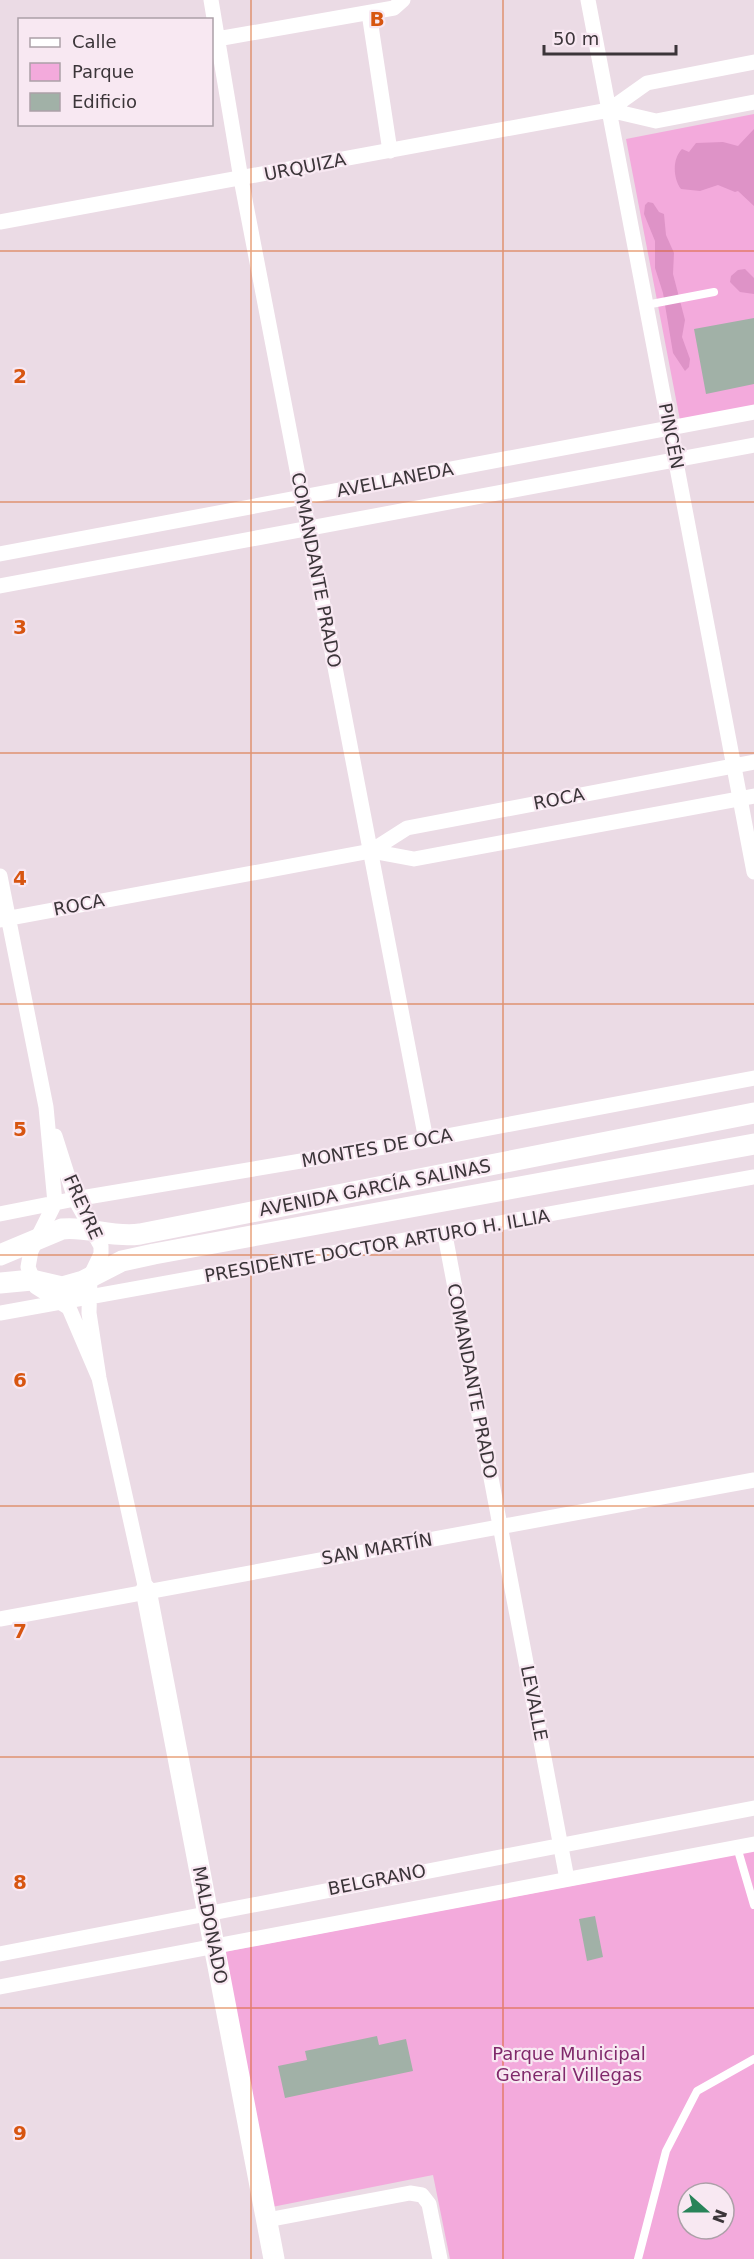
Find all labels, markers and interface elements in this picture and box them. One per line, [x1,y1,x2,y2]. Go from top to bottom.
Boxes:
text: B [369,7,385,31]
legend [18,18,213,126]
scale bar [544,18,676,56]
text: 50 m [553,28,599,49]
text: Calle [72,31,117,52]
text: Parque [72,61,134,82]
text: Edificio [72,91,137,112]
street label: URQUIZA [262,148,348,185]
text: 2 [13,364,27,388]
street label: PINCÉN [655,401,688,471]
street label: AVELLANEDA [335,458,456,501]
street label: COMANDANTE PRADO [287,471,346,669]
text: 3 [13,615,27,639]
street label: ROCA [532,783,587,814]
text: 4 [13,866,27,890]
street label: ROCA [52,889,107,920]
text: 5 [13,1117,27,1141]
street label: MONTES DE OCA [300,1124,455,1171]
street label: AVENIDA GARCÍA SALINAS [257,1155,493,1220]
street label: FREYRE [60,1171,107,1243]
street label: PRESIDENTE DOCTOR ARTURO H. ILLIA [203,1205,552,1286]
street label: COMANDANTE PRADO [443,1282,502,1480]
text: 6 [13,1368,27,1392]
street label: SAN MARTÍN [320,1528,434,1569]
text: 7 [13,1619,27,1643]
street label: LEVALLE [517,1663,552,1742]
street label: BELGRANO [326,1860,428,1899]
street label: MALDONADO [189,1864,232,1986]
text: 8 [13,1870,27,1894]
park label: Parque Municipal General Villegas [492,2043,646,2085]
text: 9 [13,2121,27,2145]
north arrow [676,2181,736,2241]
text: N [708,2207,731,2226]

